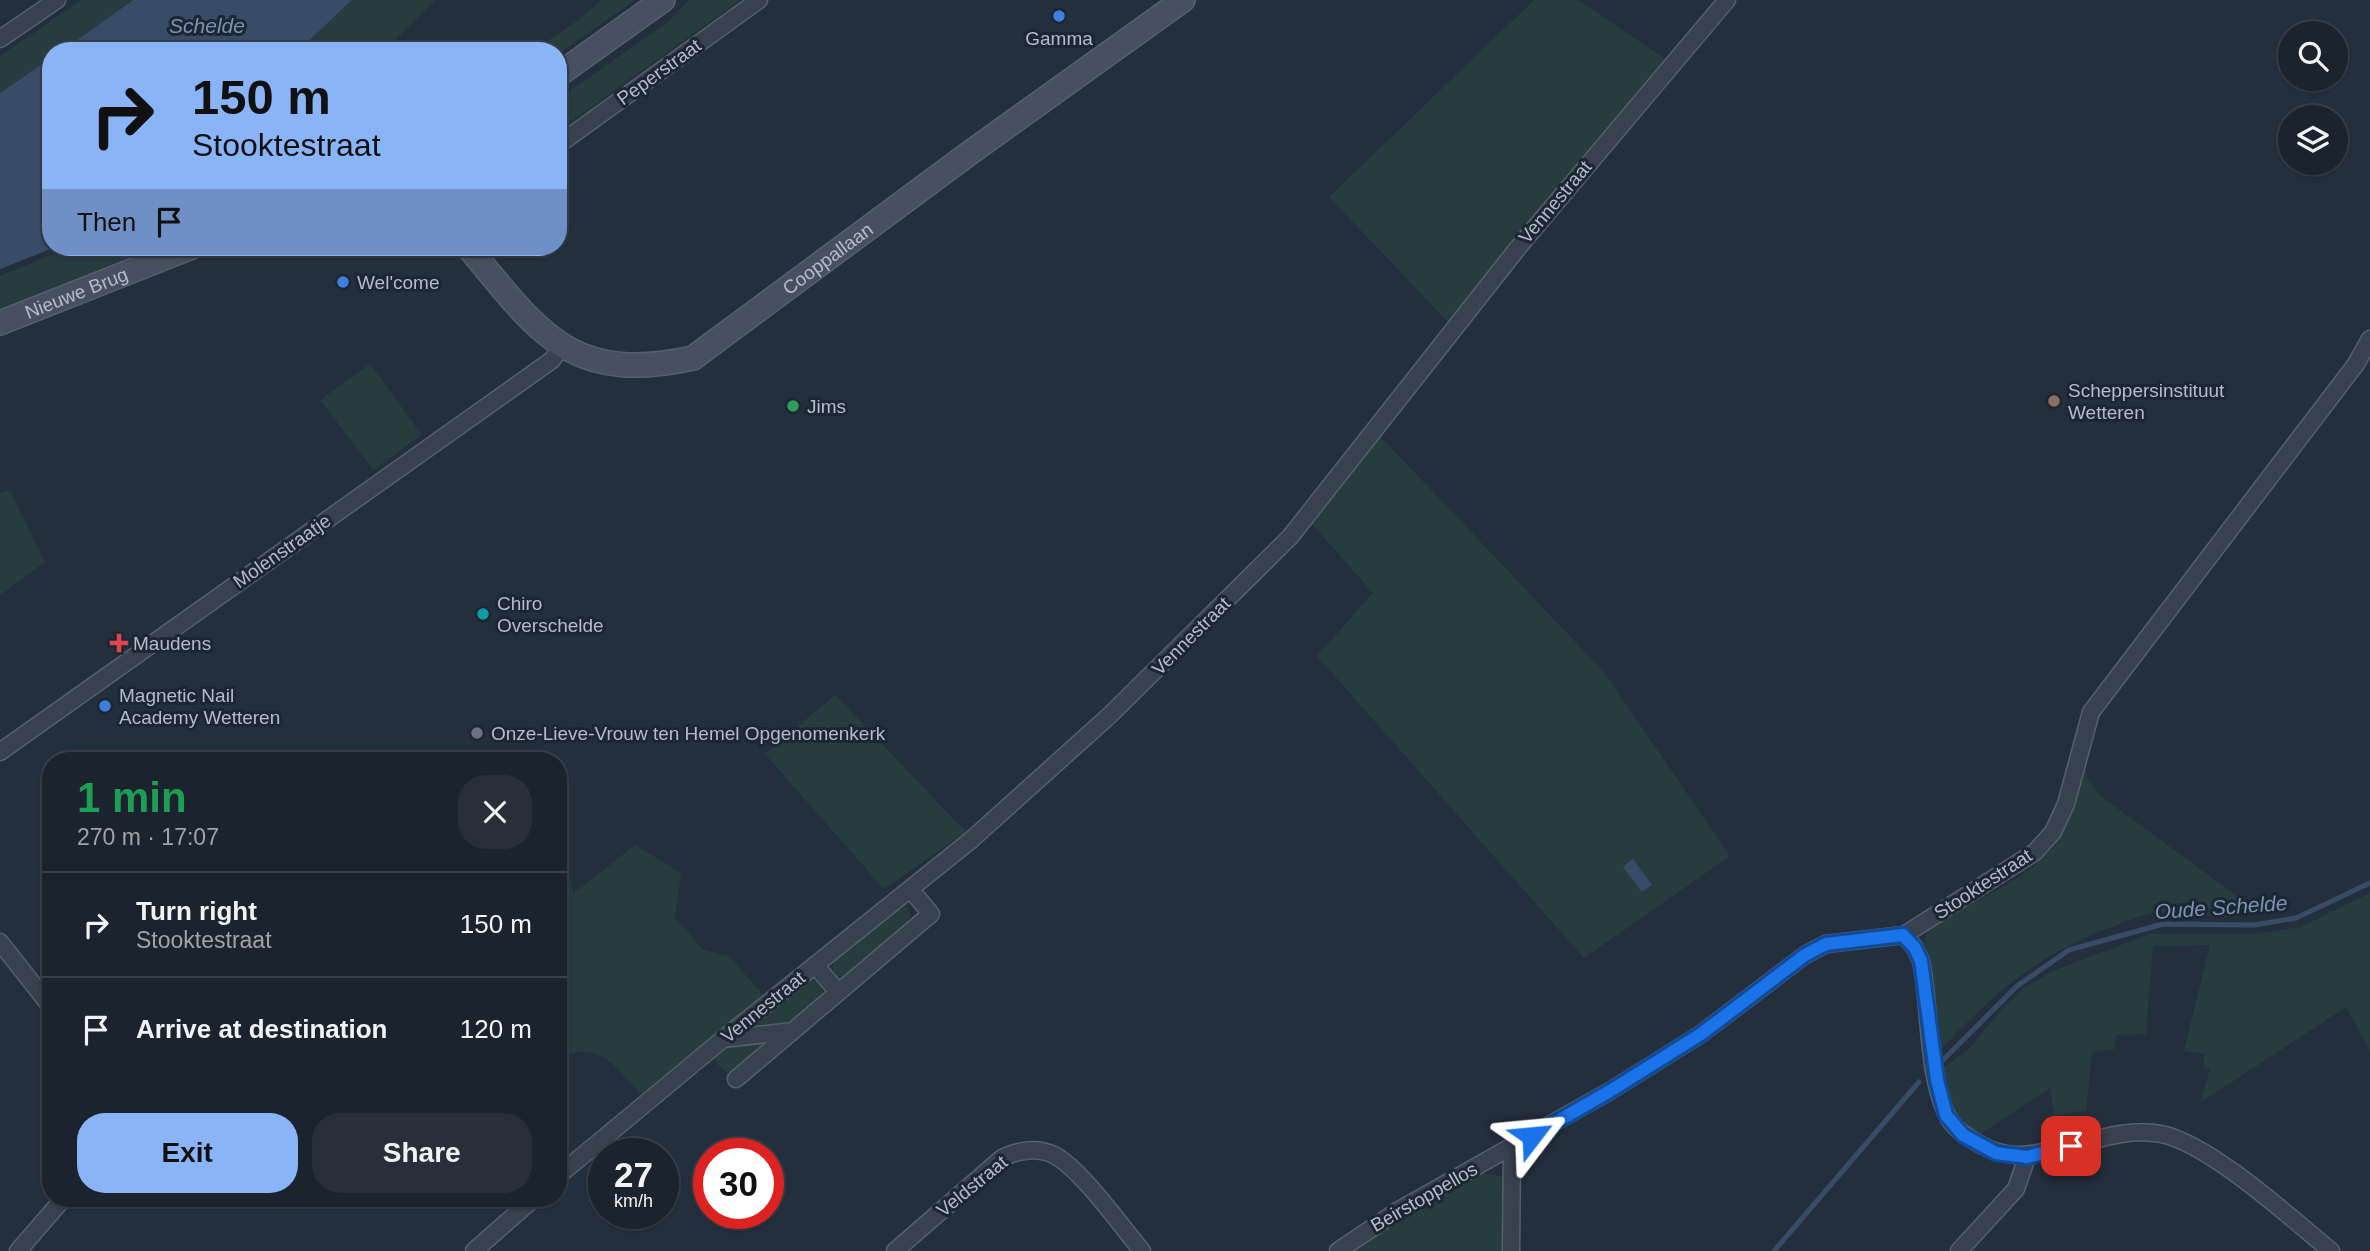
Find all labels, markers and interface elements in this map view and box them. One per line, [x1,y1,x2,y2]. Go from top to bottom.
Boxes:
marker: Gamma [1051,8,1067,24]
water label: Schelde [169,14,245,37]
map controls [2278,21,2348,175]
button: search [2278,21,2348,91]
place label: Gamma [1025,28,1093,49]
street label: Peperstraat [613,34,705,109]
icon: right [77,70,168,161]
text: 150 m [192,70,331,124]
button: layers [2278,105,2348,175]
text: Stooktestraat [192,127,381,163]
street label: Vennestraat [1514,156,1596,248]
icon: arrive [150,203,188,241]
text: Then [77,207,136,237]
street label: Cooppallaan [778,218,877,299]
street label: Nieuwe Brug [22,263,131,323]
place label: Wel'come [357,272,439,293]
marker: Wel'come [335,274,351,290]
place label: Scheppersinstituut Wetteren [2068,380,2225,423]
marker: Scheppersinstituut Wetteren [2046,393,2062,409]
place label: Jims [807,396,846,417]
marker: Jims [785,398,801,414]
street label: Molenstraatje [229,510,335,592]
street label: Vennestraat [1148,592,1235,679]
place label: Chiro Overschelde [497,593,604,636]
marker: Chiro Overschelde [475,606,491,622]
place label: Maudens [133,633,211,654]
marker: Maudens [111,635,127,651]
place label: Magnetic Nail Academy Wetteren [119,685,280,728]
marker: Magnetic Nail Academy Wetteren [97,698,113,714]
place label: Onze-Lieve-Vrouw ten Hemel Opgenomenkerk [491,723,886,744]
marker: Onze-Lieve-Vrouw ten Hemel Opgenomenkerk [469,725,485,741]
text: 1 min [77,774,187,821]
button: close [458,775,532,849]
text: 270 m · 17:07 [77,824,219,850]
street label: Stooktestraat [1930,844,2036,923]
water label: Oude Schelde [2154,891,2288,923]
text: Turn right [136,896,257,926]
icon: right [77,906,115,944]
text: 150 m [460,909,532,939]
text: Stooktestraat [136,927,272,953]
street label: Vennestraat [717,966,810,1047]
icon: arrive [77,1011,115,1049]
text: Arrive at destination [136,1014,387,1044]
text: 120 m [460,1014,532,1044]
position arrow [1495,1099,1569,1173]
button: Exit [77,1113,298,1193]
button: Share [312,1113,532,1193]
pin [2041,1116,2101,1176]
icon: arrive [2052,1127,2090,1165]
speed limit sign: 30 [693,1138,784,1229]
street label: Veldstraat [933,1151,1012,1221]
text: 27 [614,1155,653,1194]
street label: Beirstoppellos [1367,1158,1481,1236]
text: km/h [614,1191,653,1211]

